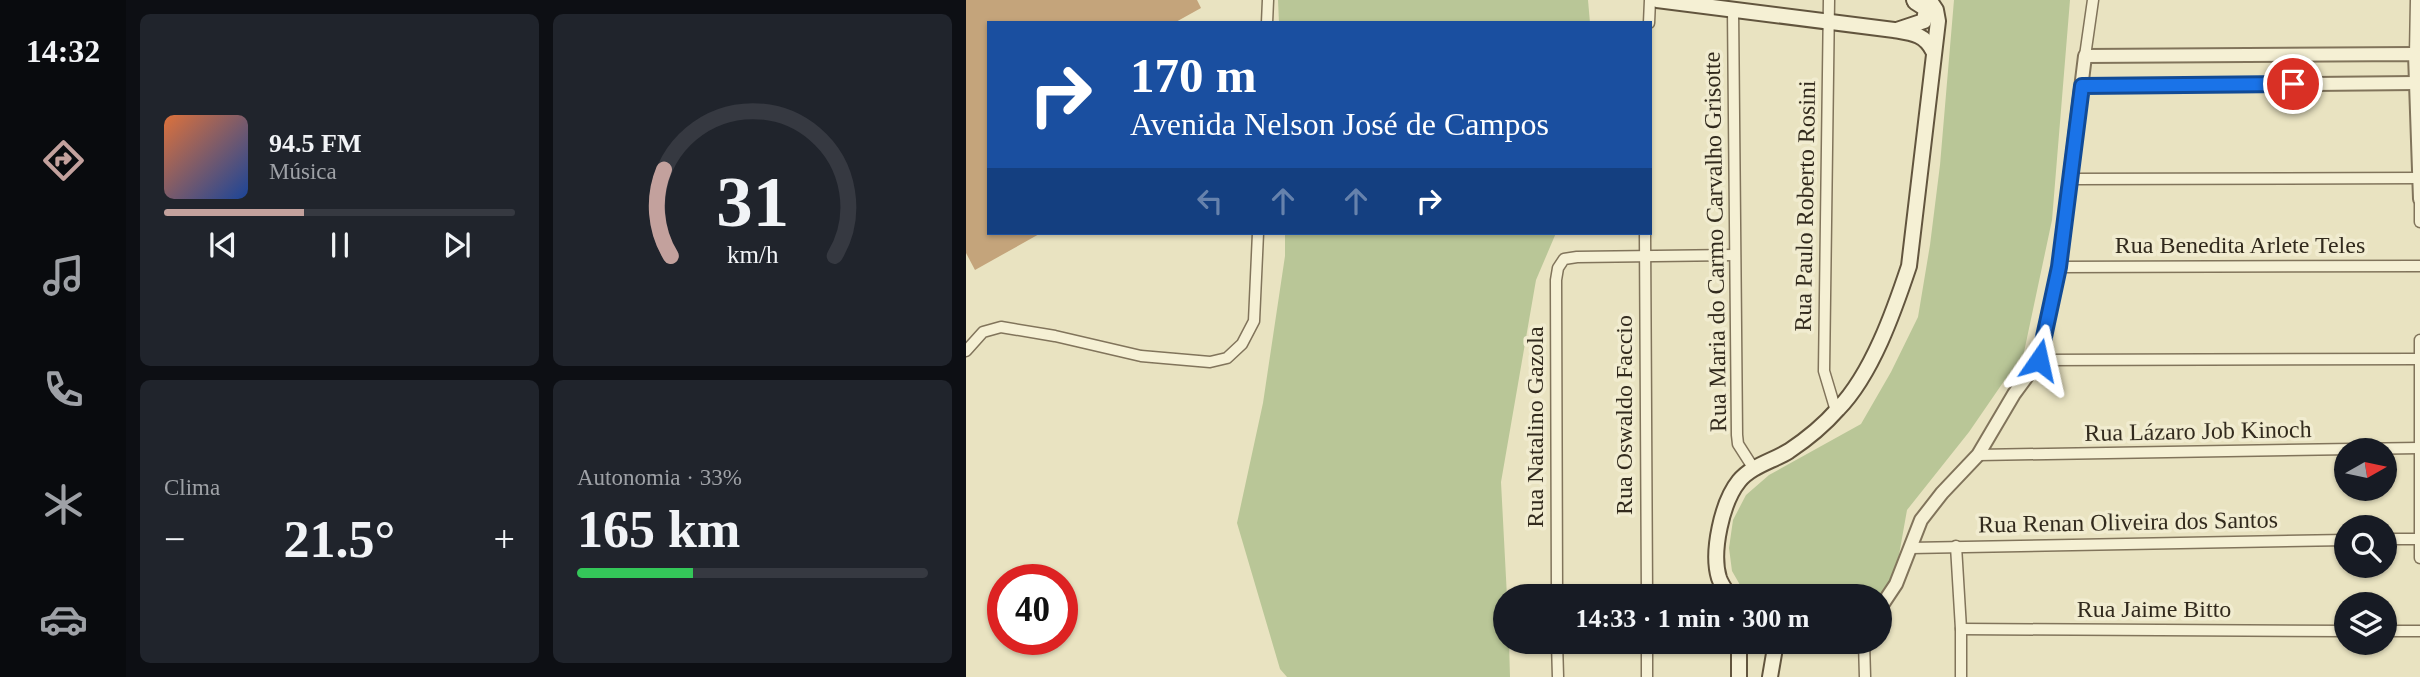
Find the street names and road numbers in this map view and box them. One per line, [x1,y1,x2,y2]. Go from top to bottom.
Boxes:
street label: Rua Maria do Carmo Carvalho Grisotte [1699,52,1731,432]
street label: Rua Paulo Roberto Rosini [1790,80,1820,332]
street label: Rua Benedita Arlete Teles [2115,232,2365,258]
street label: Rua Oswaldo Faccio [1611,315,1637,515]
street label: Rua Natalino Gazola [1522,326,1548,528]
street label: Rua Lázaro Job Kinoch [2084,416,2312,446]
street label: Rua Renan Oliveira dos Santos [1978,506,2278,538]
street label: Rua Jaime Bitto [2077,596,2231,622]

